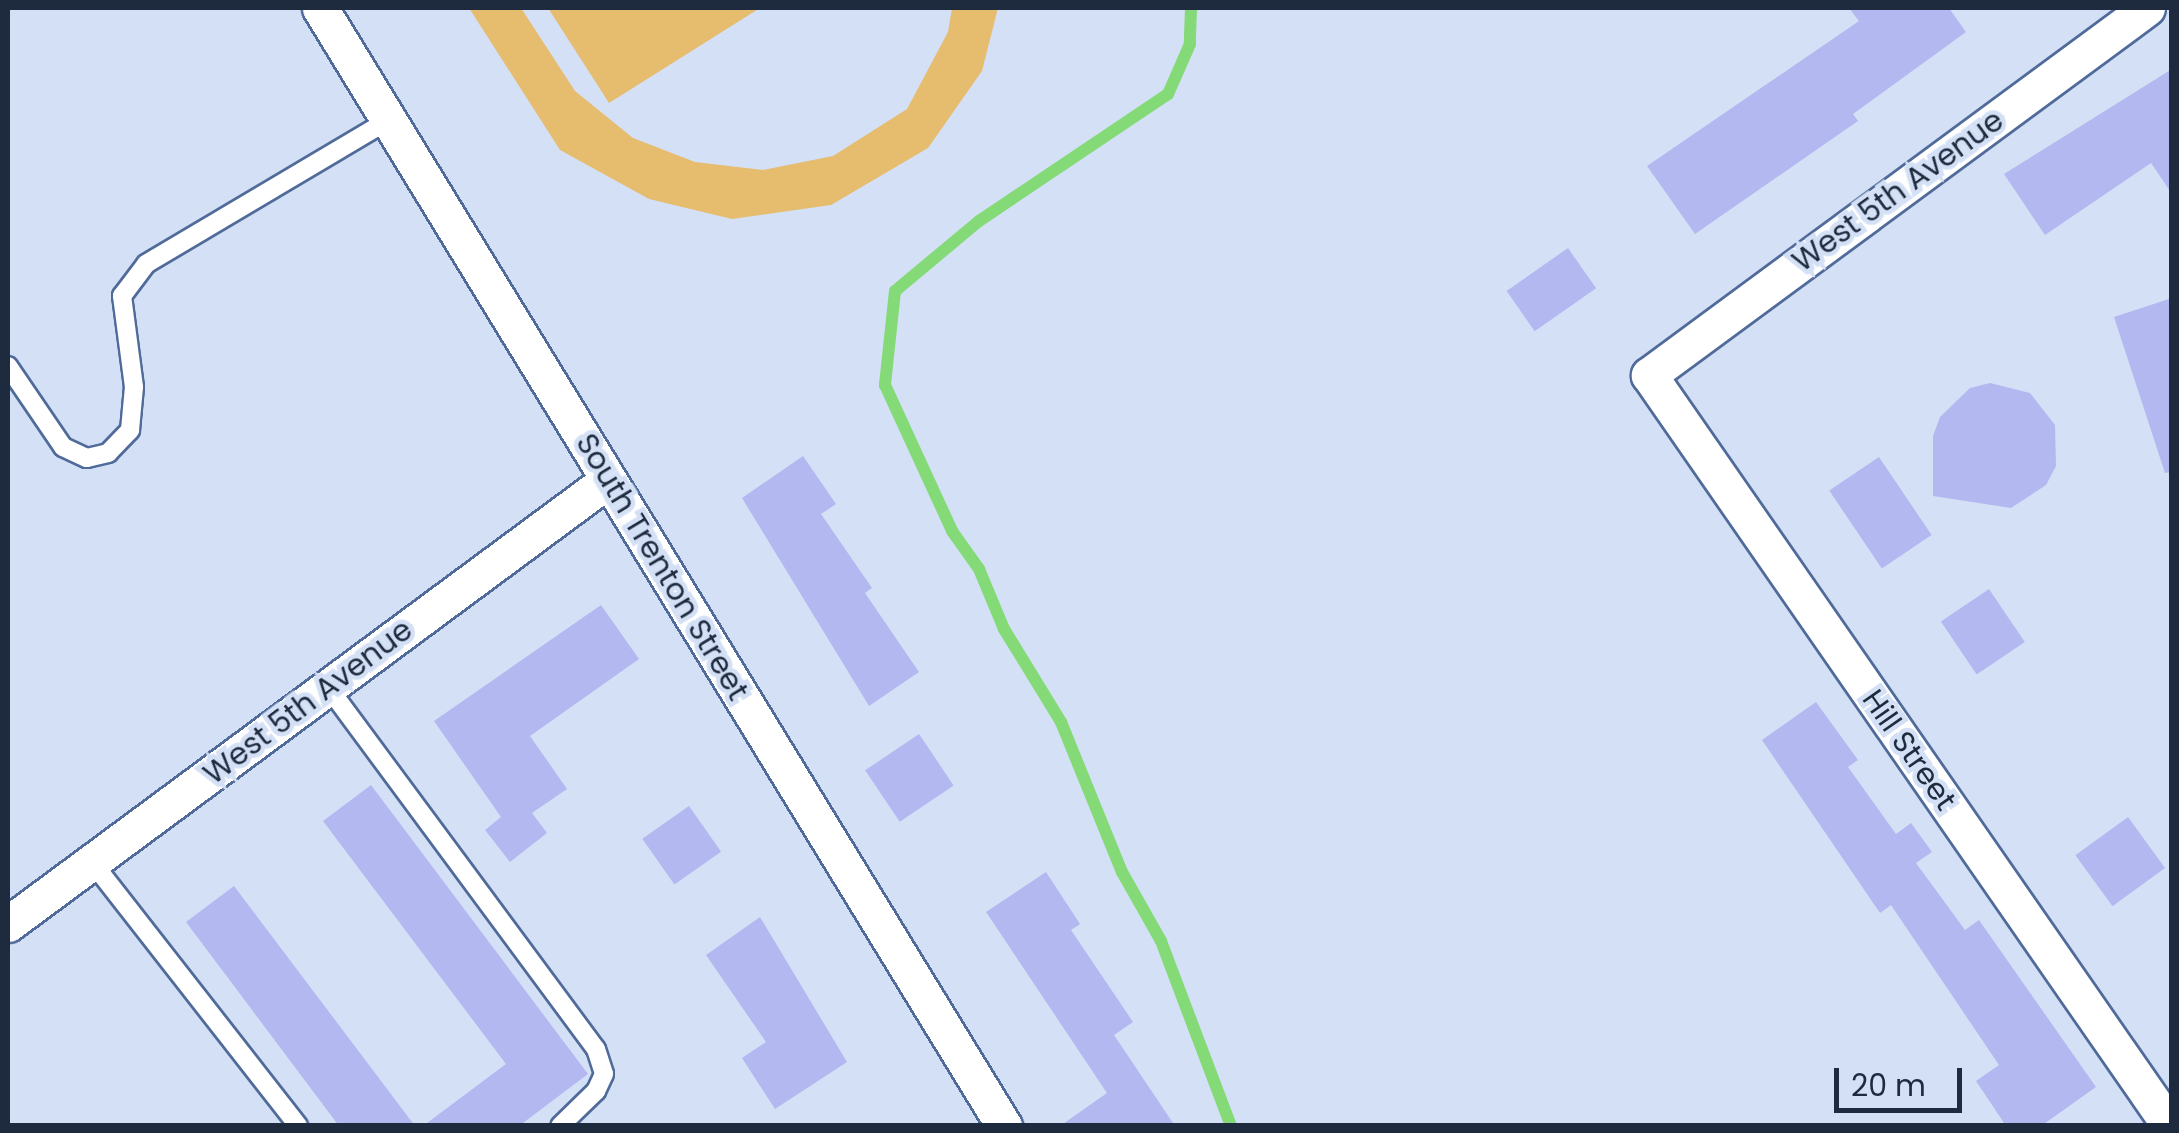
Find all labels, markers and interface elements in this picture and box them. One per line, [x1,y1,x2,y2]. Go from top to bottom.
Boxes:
street label: West 5th Avenue [1785,102,2011,280]
street label: South Trenton Street [568,427,756,707]
street label: West 5th Avenue [197,612,419,792]
street label: Hill Street [1854,683,1964,817]
scale bar [1839,1048,1966,1110]
text: 20 m [1851,1064,1926,1107]

